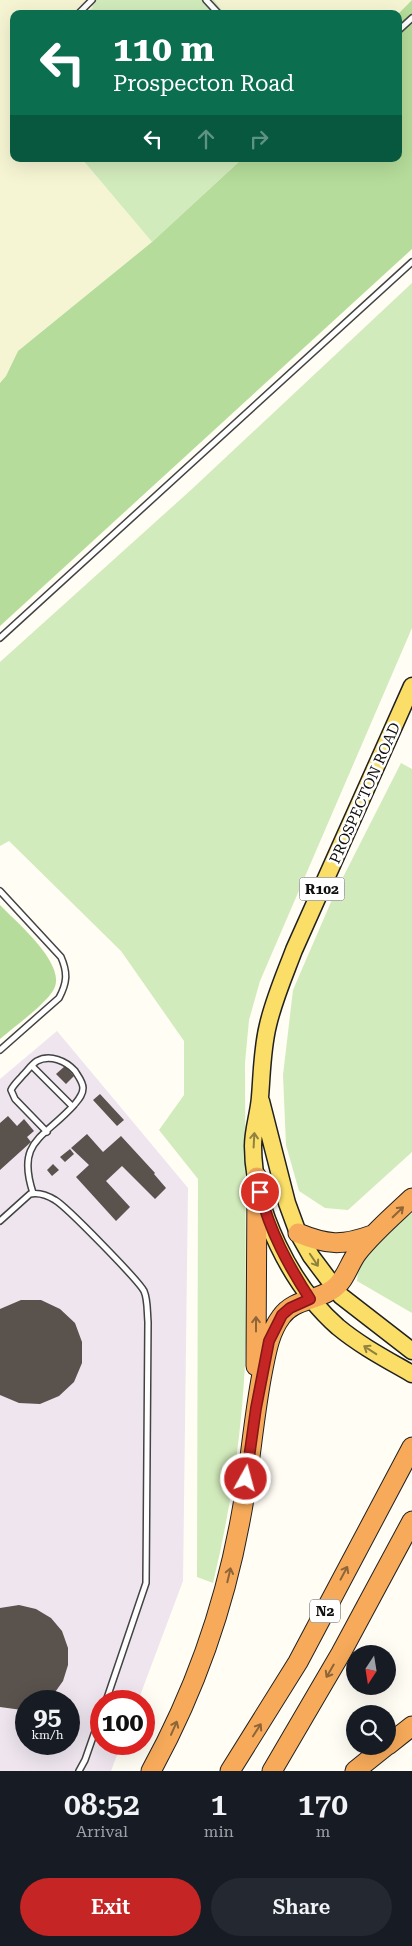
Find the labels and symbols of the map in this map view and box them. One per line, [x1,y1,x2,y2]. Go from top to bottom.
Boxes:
street label: PROSPECTON ROAD [326,720,404,866]
road number: R102 [300,878,344,901]
one-way arrow [249,1132,258,1148]
pin [239,1171,281,1213]
one-way arrow [392,1205,404,1218]
one-way arrow [309,1253,320,1267]
one-way arrow [251,1316,261,1332]
one-way arrow [363,1344,377,1354]
position arrow [219,1452,271,1504]
one-way arrow [340,1567,350,1581]
one-way arrow [225,1568,234,1584]
road number: N2 [310,1600,340,1622]
north arrow [346,1645,396,1695]
one-way arrow [325,1664,335,1678]
speed limit sign: 100 [90,1690,155,1755]
one-way arrow [169,1721,179,1736]
one-way arrow [252,1724,262,1738]

